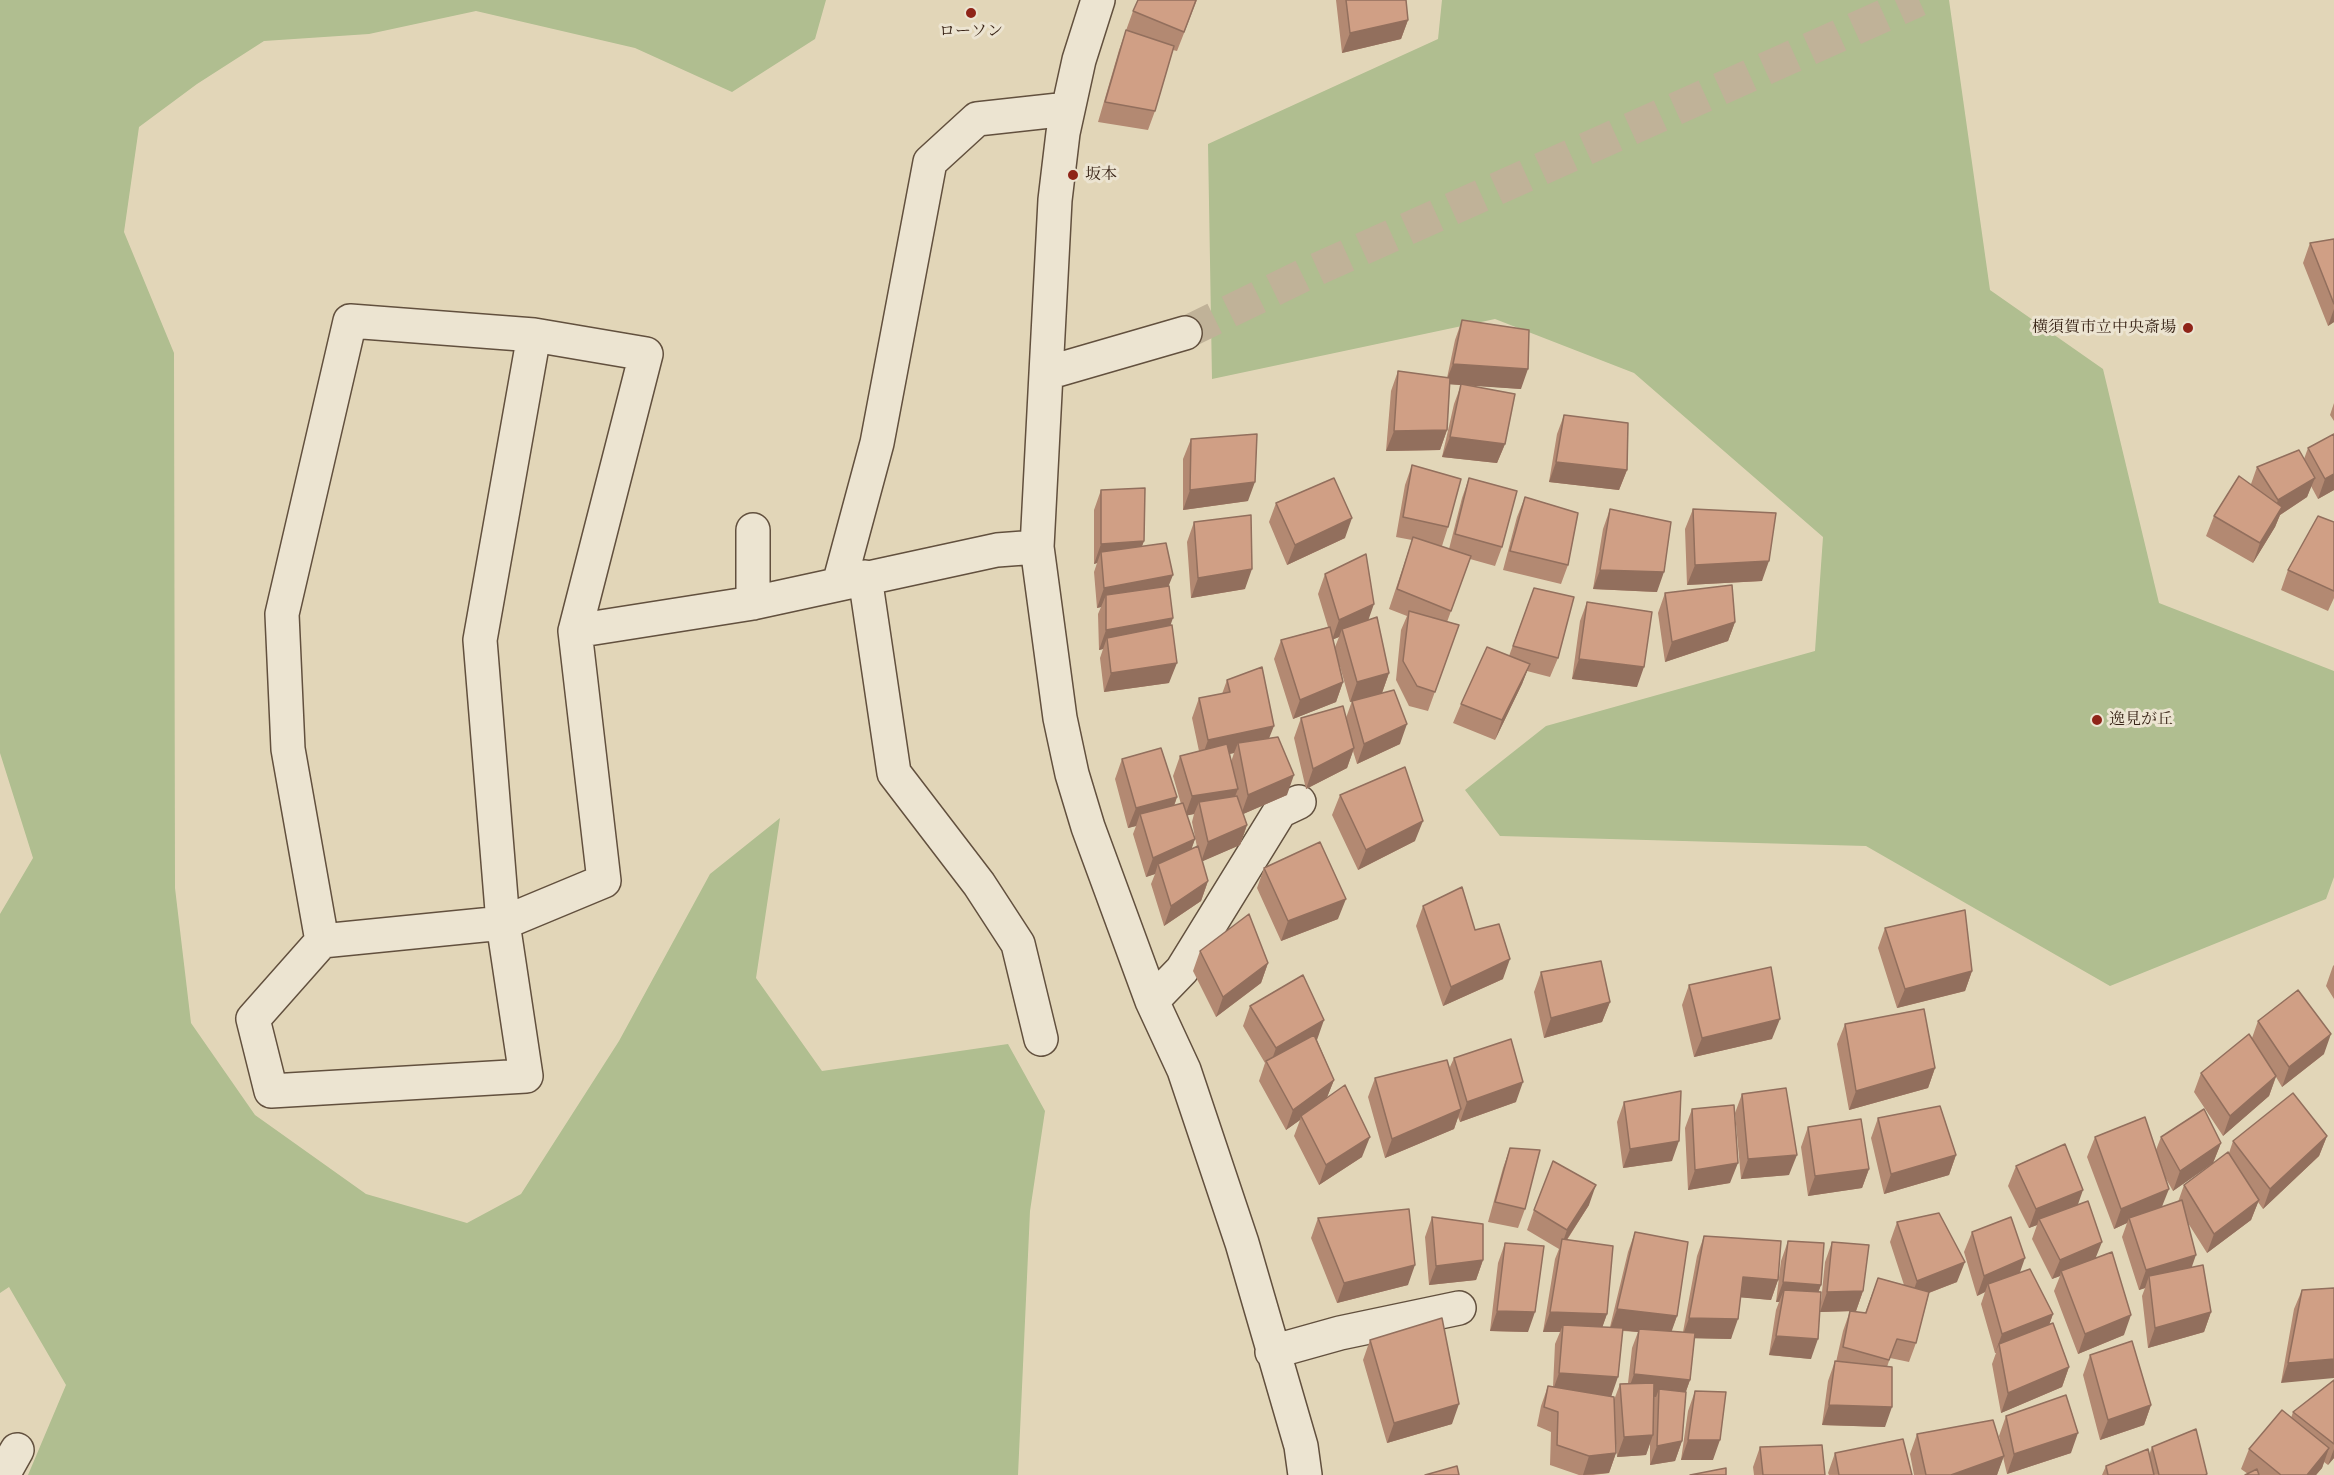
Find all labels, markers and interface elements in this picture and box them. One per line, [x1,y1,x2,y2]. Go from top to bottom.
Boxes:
marker: ローソン [964,6,978,20]
place label: ローソン [939,22,1003,42]
place label: 坂本 [1085,165,1117,185]
marker: 坂本 [1066,168,1080,182]
place label: 横須賀市立中央斎場 [2032,318,2176,338]
marker: 横須賀市立中央斎場 [2181,321,2195,335]
place label: 逸見が丘 [2109,710,2173,730]
marker: 逸見が丘 [2090,713,2104,727]

